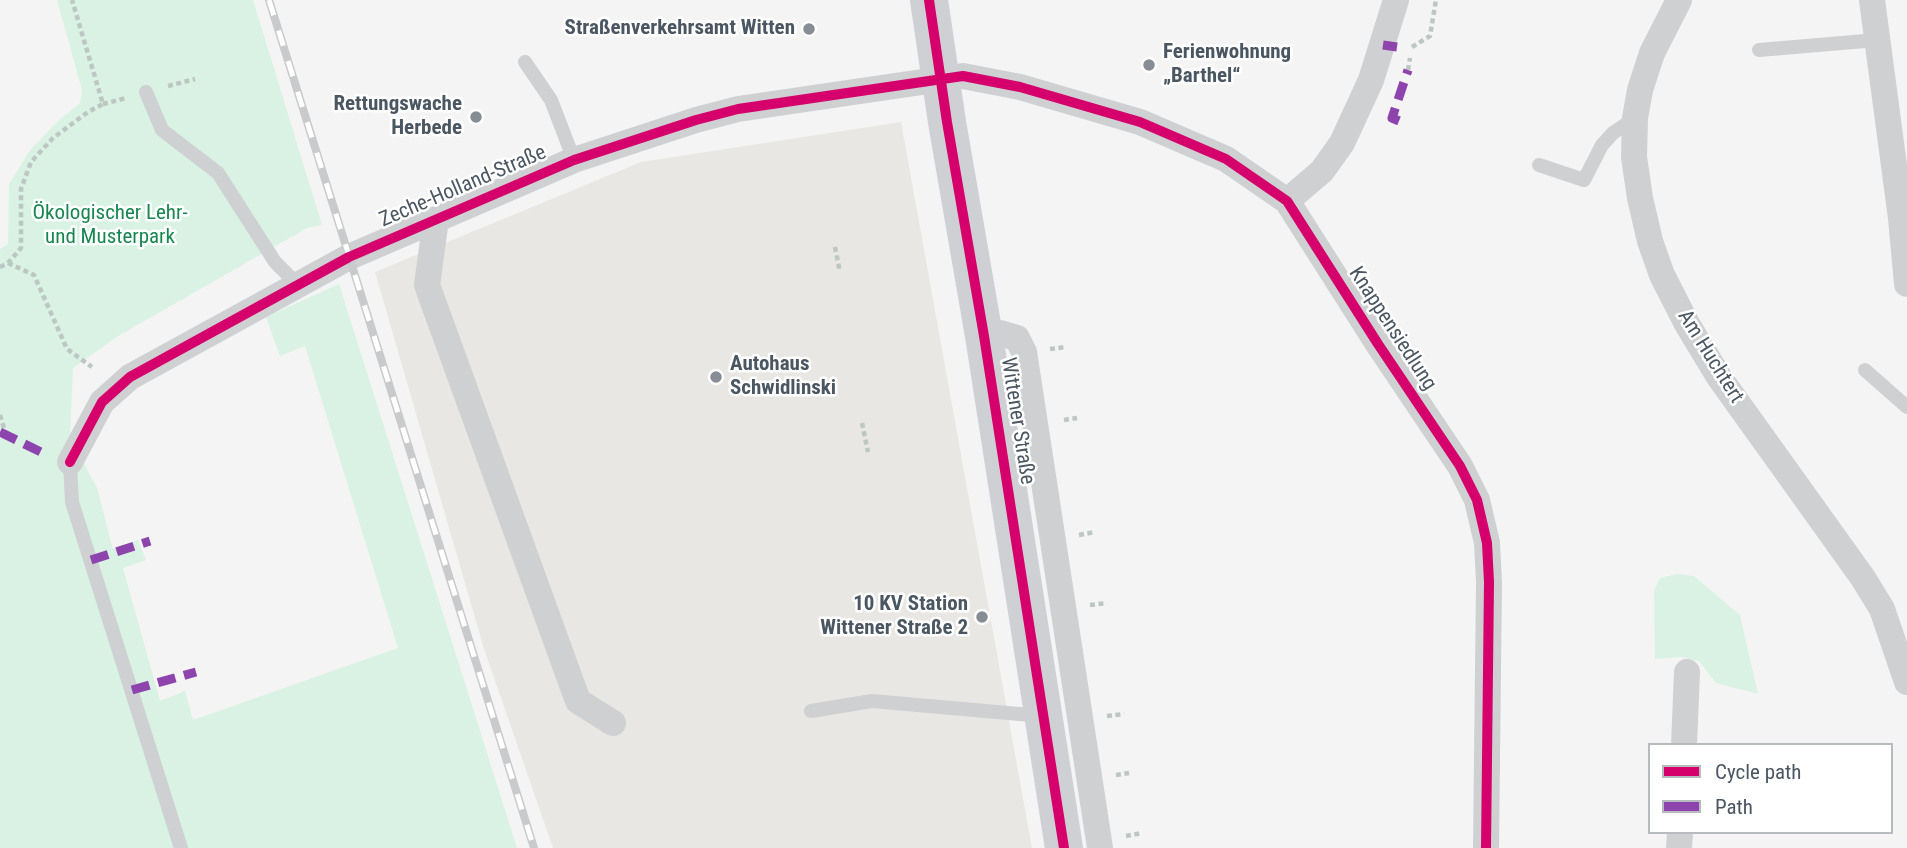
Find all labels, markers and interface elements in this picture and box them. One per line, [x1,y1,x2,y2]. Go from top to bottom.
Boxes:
place label: Straßenverkehrsamt Witten [565,16,795,42]
marker: Straßenverkehrsamt Witten [801,21,817,37]
place label: Ferienwohnung „Barthel“ [1163,40,1291,90]
marker: Ferienwohnung „Barthel“ [1141,57,1157,73]
place label: Rettungswache Herbede [333,92,462,142]
marker: Rettungswache Herbede [468,109,484,125]
street label: Zeche-Holland-Straße [376,141,550,233]
park label: Ökologischer Lehr- und Musterpark [32,201,188,251]
street label: Knappensiedlung [1343,262,1441,396]
street label: Am Huchtert [1672,306,1748,408]
place label: Autohaus Schwidlinski [730,352,836,402]
street label: Wittener Straße [995,356,1039,486]
marker: Autohaus Schwidlinski [708,369,724,385]
place label: 10 KV Station Wittener Straße 2 [820,592,968,642]
marker: 10 KV Station Wittener Straße 2 [974,609,990,625]
legend [1648,743,1893,834]
text: Cycle path [1715,760,1801,784]
text: Path [1715,795,1753,819]

